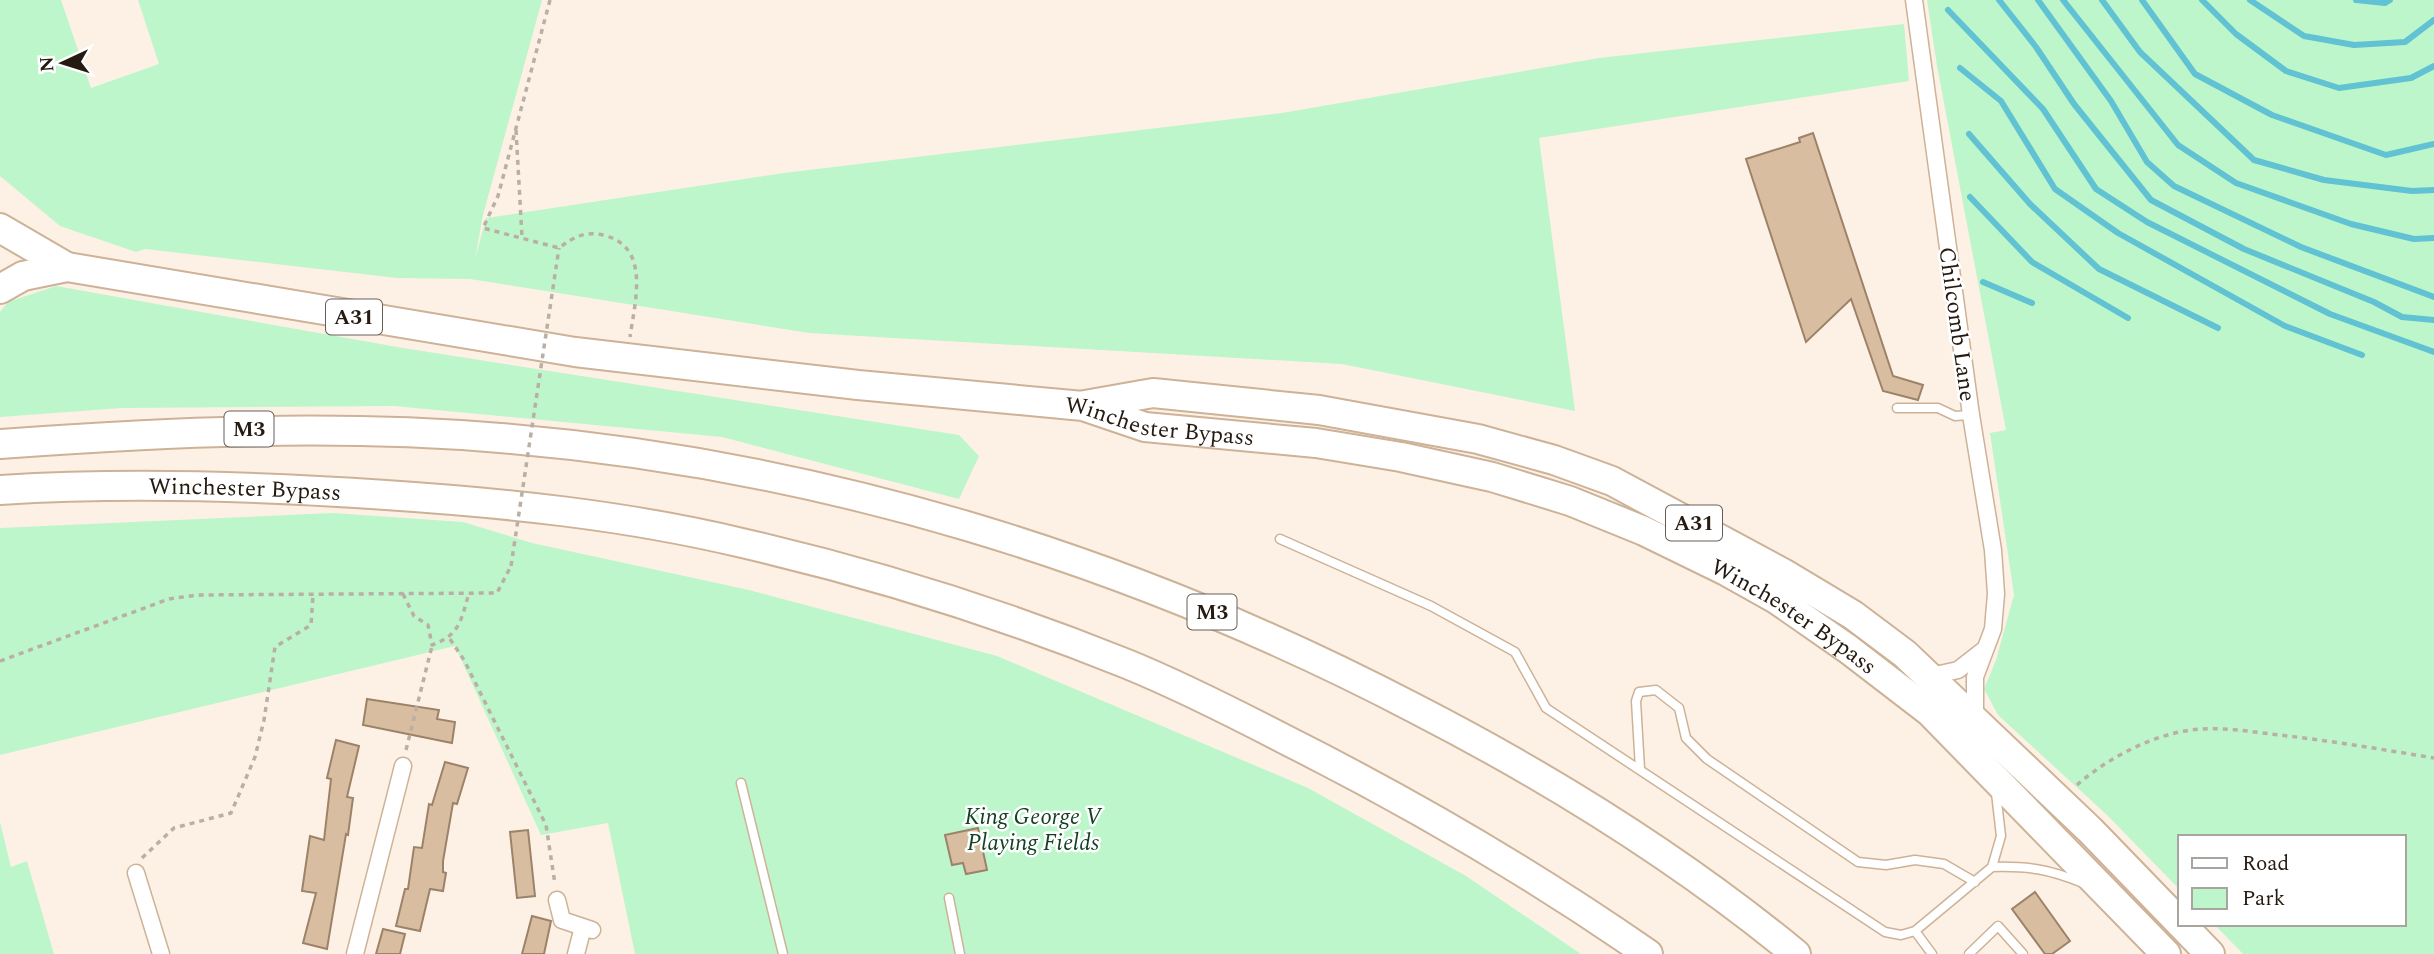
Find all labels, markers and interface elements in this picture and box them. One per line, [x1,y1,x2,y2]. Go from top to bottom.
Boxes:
north arrow [28,28,98,98]
text: N [33,55,63,73]
street label: Chilcomb Lane [1928,245,1985,404]
road number: A31 [326,300,382,334]
street label: Winchester Bypass [1064,388,1256,456]
road number: M3 [224,412,274,446]
street label: Winchester Bypass [148,470,342,511]
road number: A31 [1666,505,1722,540]
street label: Winchester Bypass [1704,550,1884,684]
road number: M3 [1188,594,1236,630]
park label: King George V Playing Fields [964,800,1102,861]
legend [2178,835,2406,926]
text: Road [2242,848,2289,880]
text: Park [2242,883,2286,915]

